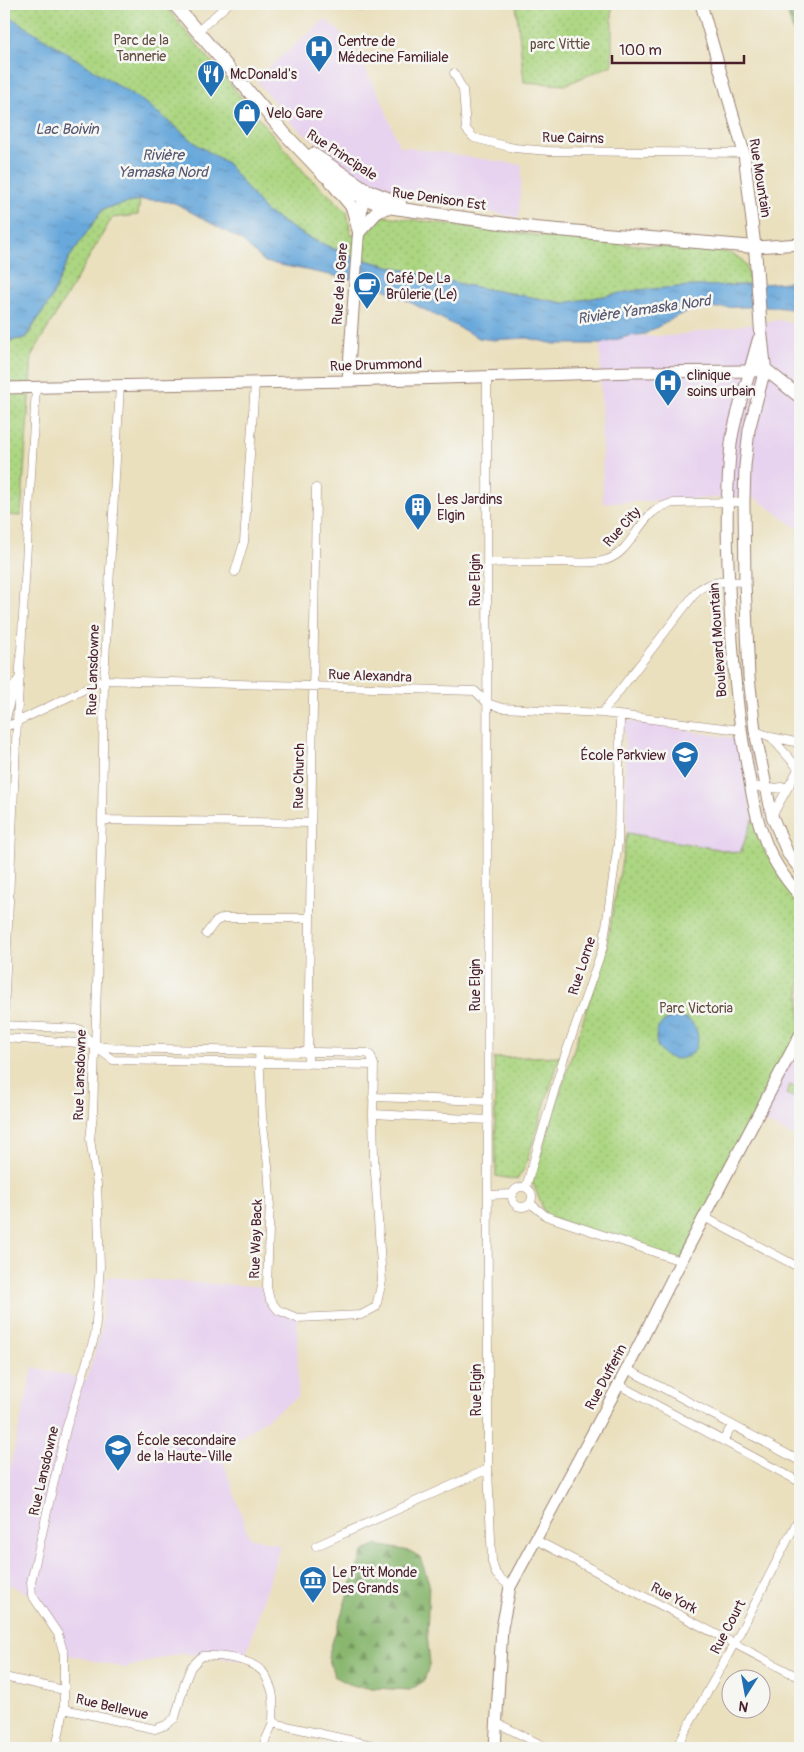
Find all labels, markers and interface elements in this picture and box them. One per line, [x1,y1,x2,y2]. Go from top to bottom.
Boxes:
park label: Parc de la Tannerie [113,32,169,65]
scale bar [612,32,744,64]
place label: Centre de Médecine Familiale [338,33,448,66]
hospital icon: Centre de Médecine Familiale [304,34,334,73]
park label: parc Vittie [530,36,590,53]
text: 100 m [619,41,662,60]
restaurant icon: McDonald's [196,59,226,98]
place label: McDonald's [230,66,298,83]
shop icon: Velo Gare [232,98,262,137]
place label: Velo Gare [266,105,323,122]
water label: Lac Boivin [35,120,100,139]
street label: Rue Principale [303,126,381,184]
street label: Rue Cairns [542,129,605,147]
street label: Rue Mountain [745,137,775,219]
water label: Rivière Yamaska Nord [118,146,209,182]
street label: Rue Denison Est [391,184,487,214]
street label: Rue de la Gare [329,242,351,326]
place label: Café De La Brûlerie (Le) [386,270,458,303]
cafe icon: Café De La Brûlerie (Le) [352,271,382,310]
water label: Rivière Yamaska Nord [576,291,713,329]
street label: Rue Drummond [329,355,423,375]
place label: clinique soins urbain [687,367,756,400]
hospital icon: clinique soins urbain [653,368,683,407]
place label: Les Jardins Elgin [437,491,503,524]
building icon: Les Jardins Elgin [403,492,433,531]
street label: Rue City [600,504,644,550]
street label: Rue Elgin [467,553,484,607]
street label: Boulevard Mountain [706,582,730,698]
street label: Rue Lansdowne [83,624,103,716]
street label: Rue Alexandra [328,666,412,686]
school or university icon: École Parkview [670,740,700,779]
street label: Rue Church [290,743,308,809]
place label: École Parkview [581,746,667,764]
street label: Rue Lorne [565,935,599,997]
street label: Rue Elgin [467,958,484,1012]
park label: Parc Victoria [659,1000,733,1017]
street label: Rue Lansdowne [70,1029,90,1121]
street label: Rue Way Back [246,1199,266,1279]
street label: Rue Dufferin [582,1341,630,1413]
street label: Rue Elgin [468,1363,485,1417]
street label: Rue Lansdowne [25,1425,63,1517]
place label: École secondaire de la Haute-Ville [137,1431,236,1465]
school or university icon: École secondaire de la Haute-Ville [103,1433,133,1472]
place label: Le P’tit Monde Des Grands [332,1564,417,1597]
museum icon: Le P’tit Monde Des Grands [298,1565,328,1604]
street label: Rue York [648,1579,700,1617]
street label: Rue Court [707,1597,750,1657]
north arrow [722,1670,772,1720]
street label: Rue Bellevue [74,1690,150,1724]
text: N [737,1697,750,1716]

